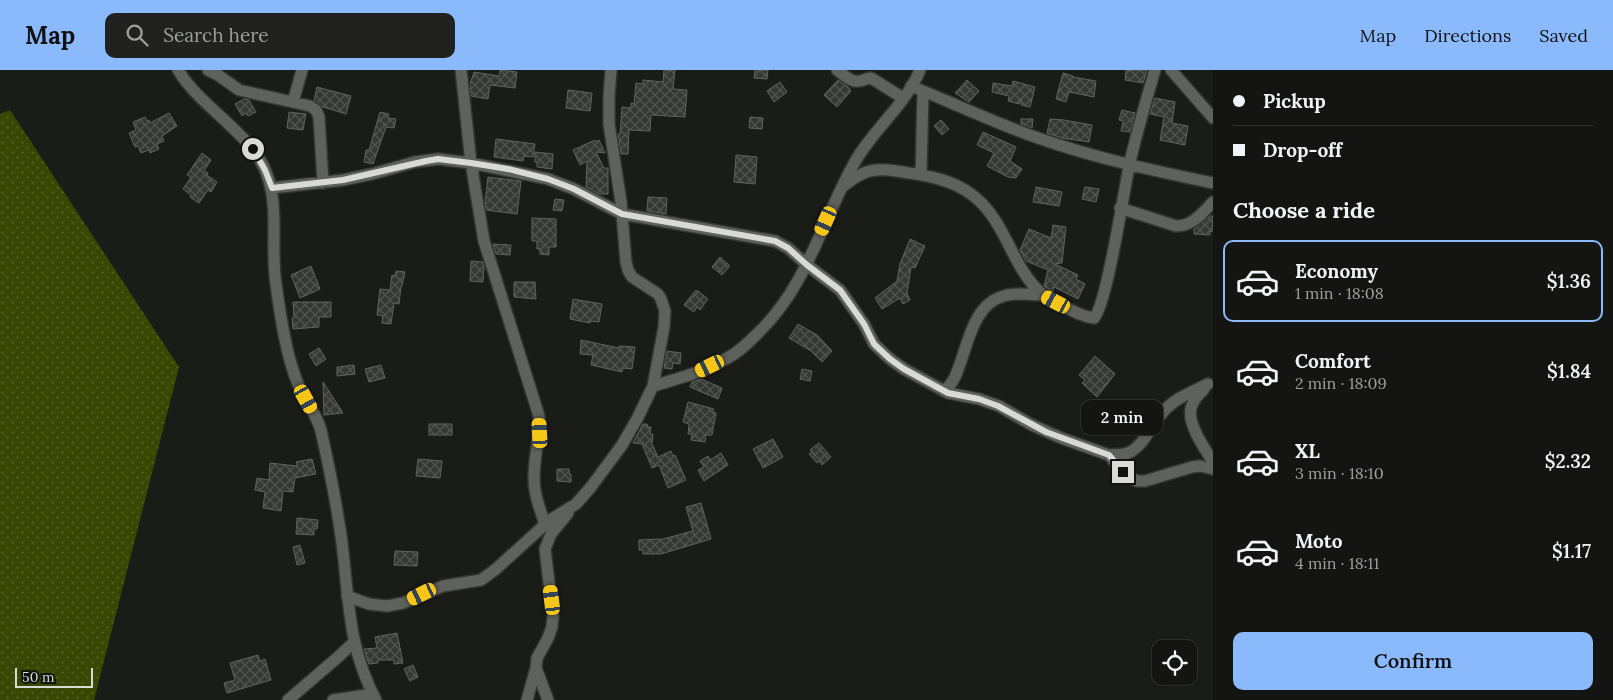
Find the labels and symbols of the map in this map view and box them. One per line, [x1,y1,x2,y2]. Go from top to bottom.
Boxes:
route start [242,138,264,160]
car [813,204,838,238]
car [1039,288,1072,316]
car [693,353,726,379]
car [292,382,319,416]
callout: 2 min [1082,400,1164,434]
car [531,418,548,448]
route end [1112,461,1134,483]
car [405,581,438,607]
car [542,584,561,616]
scale bar [15,665,92,688]

